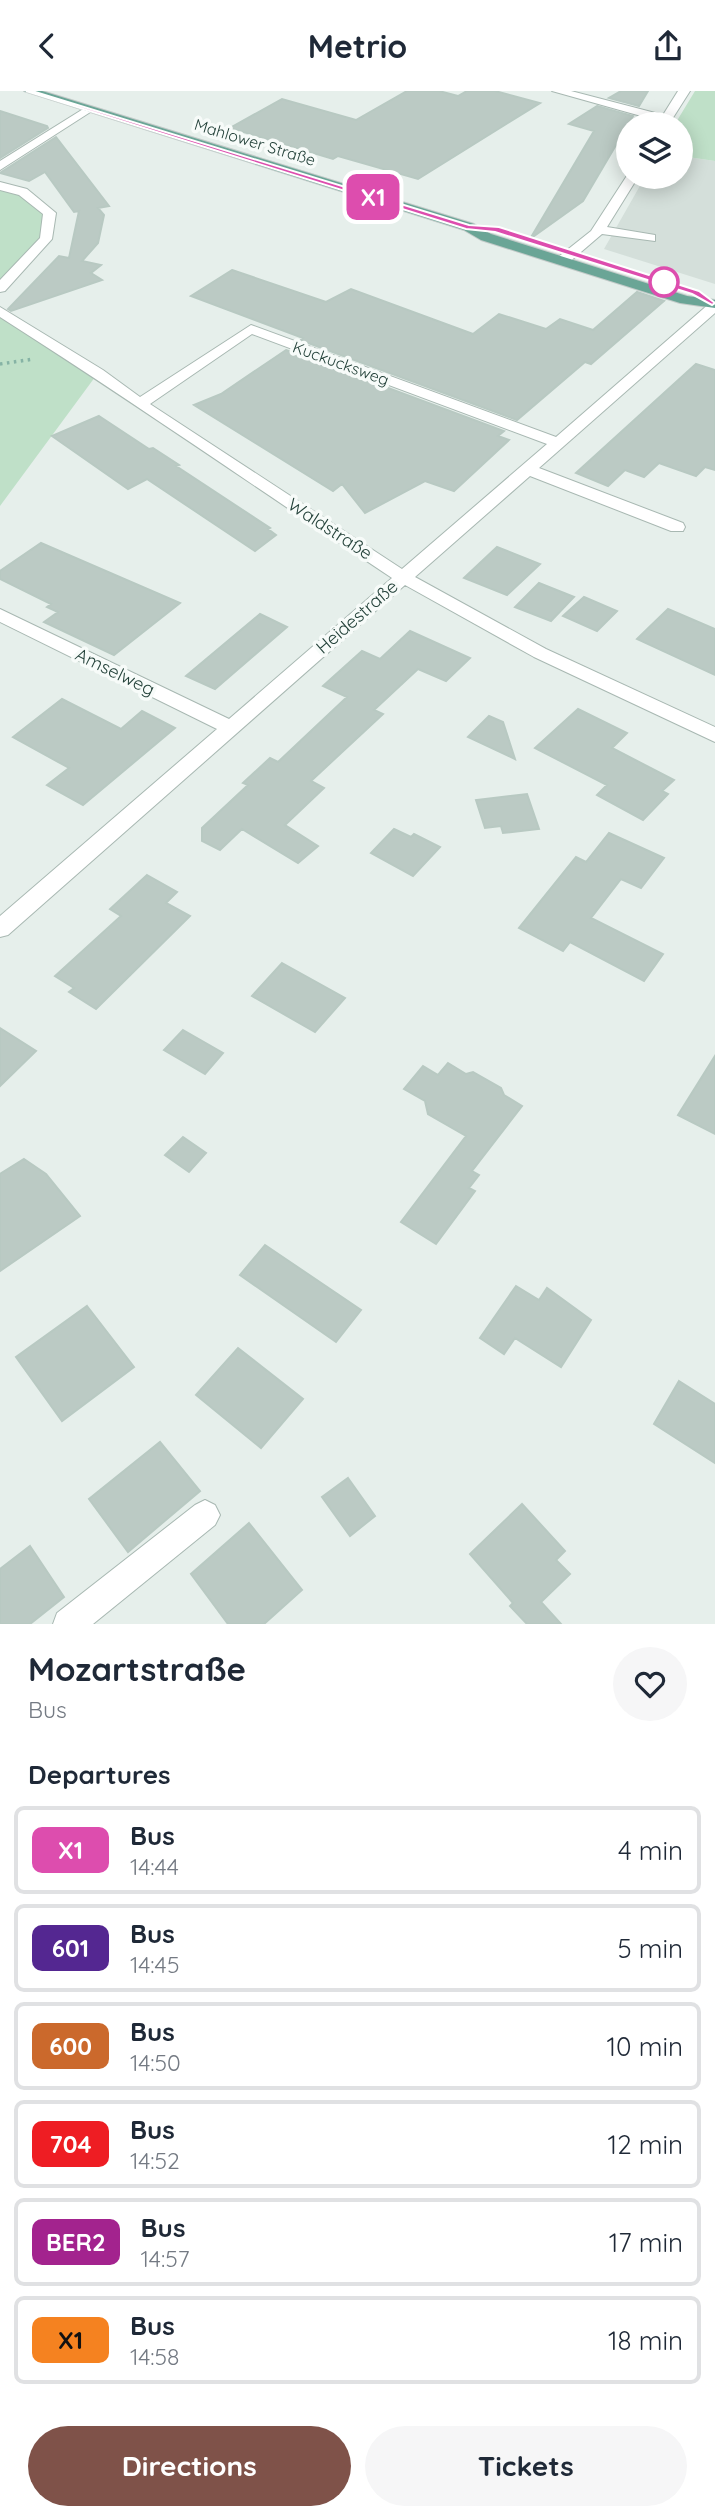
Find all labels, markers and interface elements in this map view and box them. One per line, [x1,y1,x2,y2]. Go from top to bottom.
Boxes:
text: Metrio [308,26,407,66]
icon: back [28,27,66,65]
icon: share [649,27,687,65]
map controls [616,112,693,189]
button: layers [616,112,693,189]
street label: Mahlower Straße [192,114,318,170]
line badge: X1 [342,174,404,220]
text: X1 [360,182,386,212]
unlabelled marker [649,267,679,297]
street label: Kuckucksweg [290,336,392,390]
street label: Waldstraße [284,493,377,564]
street label: Heidestraße [311,575,402,659]
street label: Amselweg [72,642,159,701]
button: heart [613,1647,687,1721]
text: Mozartstraße [28,1648,246,1689]
text: Bus [28,1695,67,1724]
text: Departures [28,1758,171,1791]
text: Bus [130,1819,175,1852]
text: 4 min [618,1834,683,1867]
text: X1 [58,1835,83,1865]
text: 14:44 [130,1852,179,1881]
text: Bus [130,1917,175,1950]
text: 5 min [617,1932,683,1965]
text: 601 [52,1933,89,1963]
text: 14:45 [130,1950,179,1979]
text: Bus [130,2015,175,2048]
text: 10 min [607,2030,683,2063]
text: 600 [49,2031,92,2061]
text: 14:50 [130,2048,181,2077]
text: Bus [130,2113,175,2146]
text: 12 min [608,2128,683,2161]
text: 704 [49,2129,92,2159]
text: 14:52 [130,2146,180,2175]
text: Bus [141,2211,185,2244]
text: 17 min [609,2226,683,2259]
text: BER2 [46,2227,106,2257]
text: 14:57 [141,2244,190,2273]
text: Bus [130,2309,175,2342]
text: 18 min [608,2324,683,2357]
text: X1 [58,2325,83,2355]
text: 14:58 [130,2342,180,2371]
button: Directions [28,2426,351,2506]
button: Tickets [365,2426,687,2506]

